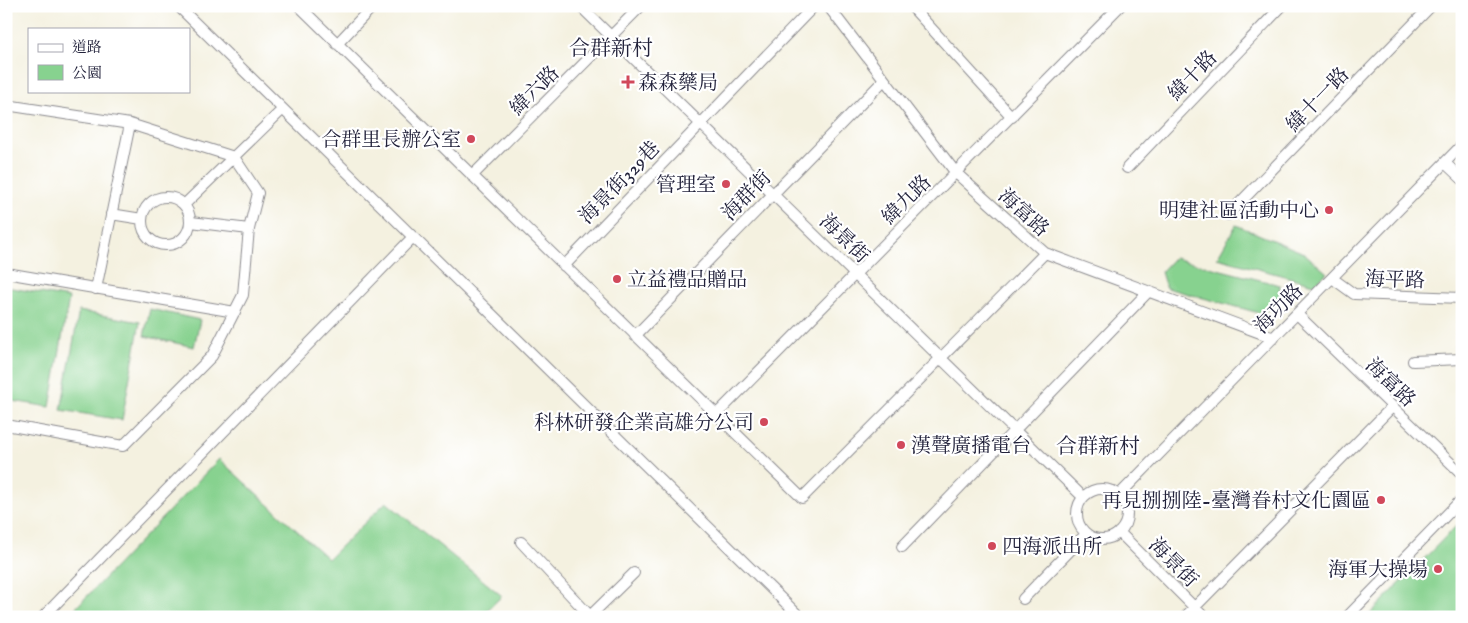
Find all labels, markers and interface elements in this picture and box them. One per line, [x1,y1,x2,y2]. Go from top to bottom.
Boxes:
legend [28,28,190,92]
district label: 合群新村 [569,36,653,63]
text: 道路 [72,38,102,57]
street label: 緯十路 [1163,46,1223,106]
street label: 緯六路 [505,61,565,121]
street label: 緯十一路 [1281,63,1355,137]
text: 公園 [72,64,102,83]
place label: 森森藥局 [638,71,718,96]
marker: 森森藥局 [622,76,634,88]
place label: 合群里長辦公室 [321,128,461,153]
marker: 合群里長辦公室 [465,133,477,145]
street label: 海景街329巷 [574,136,666,230]
street label: 海群街 [717,166,777,226]
street label: 緯九路 [877,170,937,230]
place label: 管理室 [656,173,716,198]
marker: 管理室 [720,178,732,190]
street label: 海富路 [992,184,1054,242]
place label: 明建社區活動中心 [1159,199,1319,224]
marker: 明建社區活動中心 [1323,204,1335,216]
street label: 海景街 [814,209,874,269]
street label: 海平路 [1365,267,1425,294]
place label: 立益禮品贈品 [627,268,747,293]
marker: 立益禮品贈品 [611,273,623,285]
street label: 海功路 [1249,279,1309,339]
street label: 海富路 [1360,353,1420,413]
place label: 科林研發企業高雄分公司 [534,411,754,436]
marker: 科林研發企業高雄分公司 [758,416,770,428]
place label: 漢聲廣播電台 [911,434,1031,459]
district label: 合群新村 [1056,434,1140,461]
marker: 漢聲廣播電台 [895,439,907,451]
place label: 再見捌捌陸-臺灣眷村文化園區 [1102,489,1371,514]
marker: 再見捌捌陸-臺灣眷村文化園區 [1375,494,1387,506]
street label: 海景街 [1143,533,1203,593]
place label: 四海派出所 [1002,535,1102,560]
marker: 四海派出所 [986,540,998,552]
place label: 海軍大操場 [1328,558,1428,583]
marker: 海軍大操場 [1432,563,1444,575]

